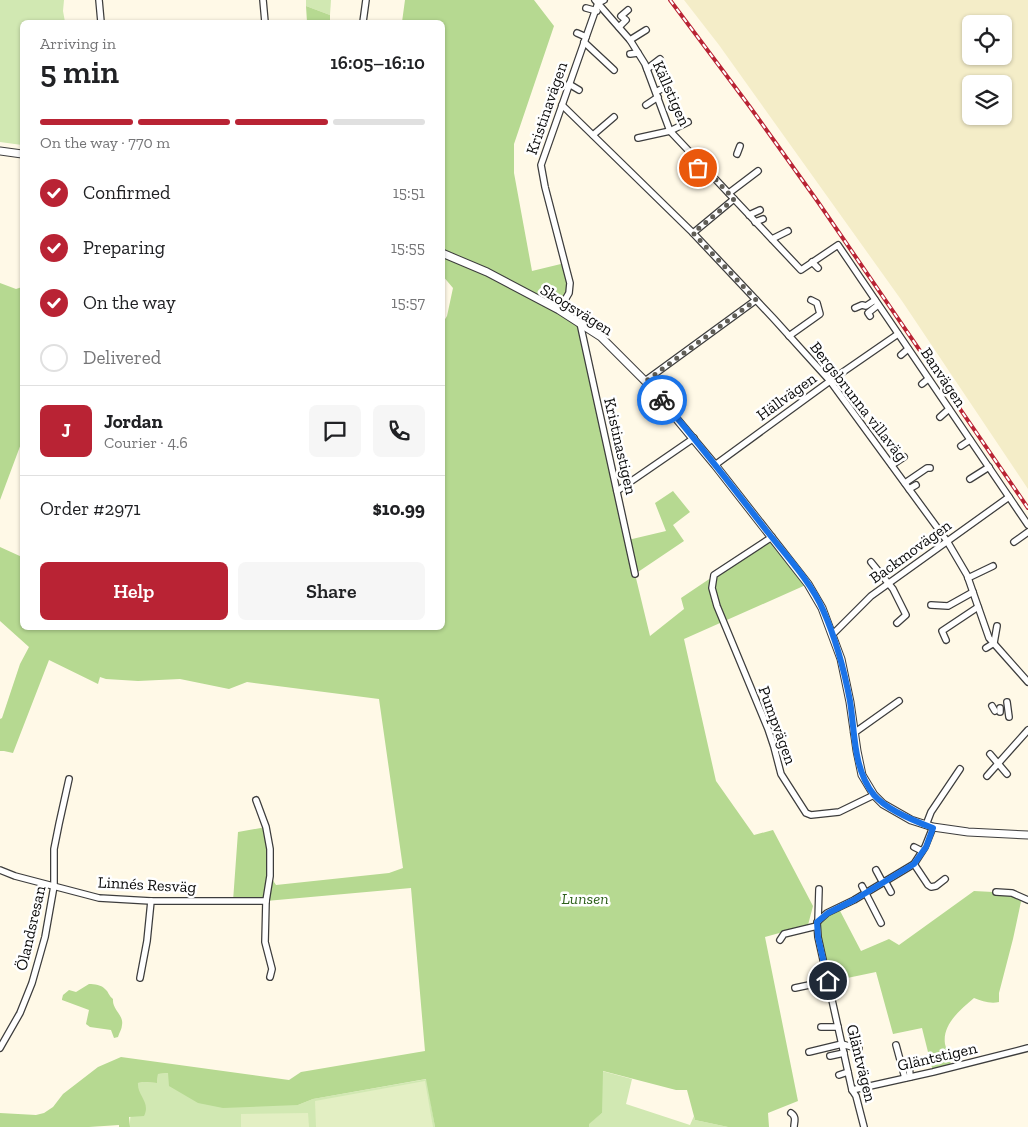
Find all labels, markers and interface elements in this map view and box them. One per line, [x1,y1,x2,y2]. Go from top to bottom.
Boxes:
map controls [962,15,1012,125]
button: locate [962,15,1012,65]
text: Arriving in [40,34,116,53]
text: 16:05–16:10 [330,51,425,74]
text: 5 min [40,53,119,91]
street label: Källstigen [649,58,695,130]
street label: Kristinavägen [522,59,571,157]
button: layers [962,75,1012,125]
text: On the way · 770 m [40,133,170,152]
pin [677,147,719,189]
icon: bag [684,154,712,182]
icon: check [40,179,68,207]
text: Confirmed [83,181,170,204]
text: 15:51 [393,183,425,202]
icon: check [40,234,68,262]
text: Preparing [83,236,165,259]
text: 15:55 [391,238,425,257]
street label: Skogsvägen [537,280,617,340]
icon: check [40,289,68,317]
text: On the way [83,291,176,314]
text: 15:57 [391,293,425,312]
street label: Bergsbrunna villaväg [806,338,911,465]
street label: Banvägen [917,344,971,411]
text: Delivered [83,346,161,369]
street label: Hällvägen [753,368,821,424]
courier [637,375,687,425]
icon: bike [648,386,676,414]
street label: Kristinastigen [600,396,641,497]
button: chat [309,405,361,457]
button: phone [373,405,425,457]
text: Jordan [104,410,163,433]
text: J [61,419,71,442]
text: Courier · 4.6 [104,433,188,452]
text: Order #2971 [40,497,141,520]
text: $10.99 [372,497,425,520]
street label: Backmovägen [866,515,955,587]
button: Help [40,562,228,620]
button: Share [238,562,425,620]
street label: Pumpvägen [755,683,801,768]
street label: Linnés Resväg [97,872,197,897]
street label: Ölandsresan [11,883,50,972]
park label: Lunsen [561,889,609,908]
pin [807,960,849,1002]
icon: home [814,967,842,995]
street label: Gläntvägen [843,1022,881,1105]
street label: Gläntstigen [895,1038,980,1075]

